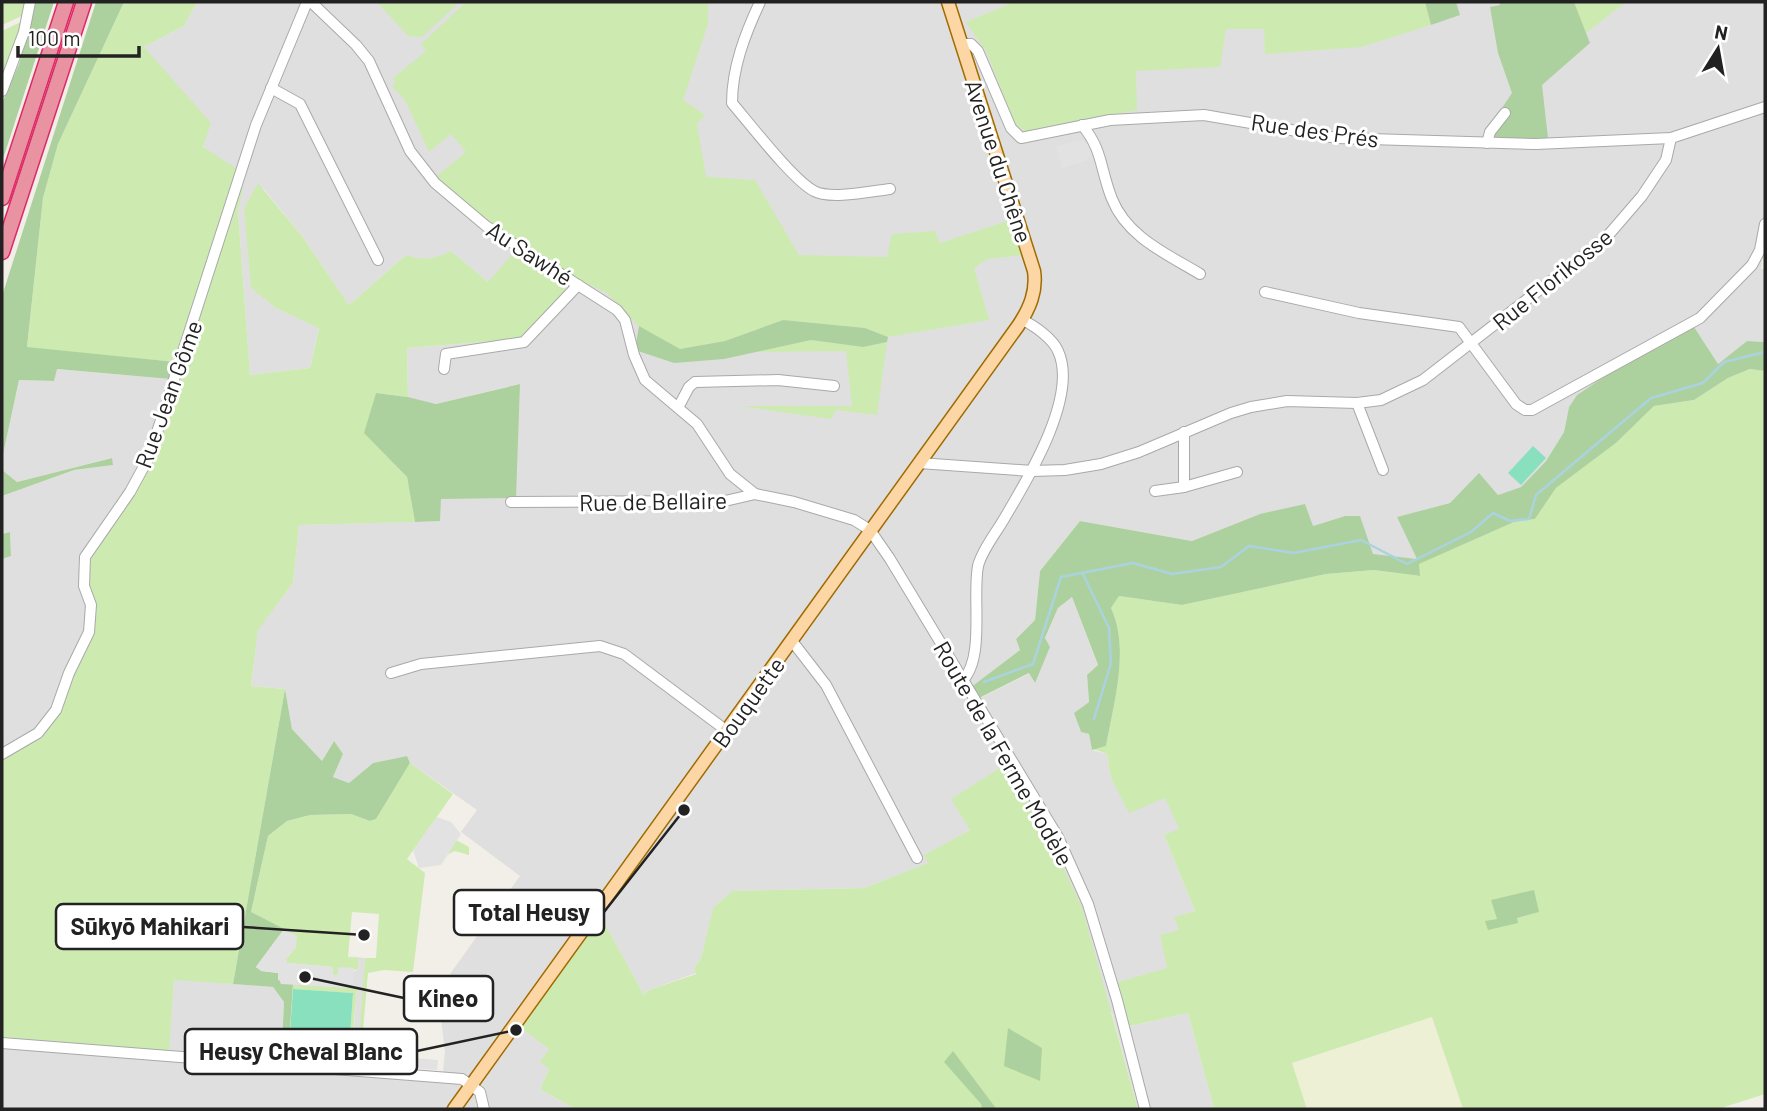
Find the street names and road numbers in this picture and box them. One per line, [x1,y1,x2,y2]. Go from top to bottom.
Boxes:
street label: Avenue du Chêne [959,76,1039,246]
street label: Rue des Prés [1249,107,1381,153]
street label: Au Sawhé [482,215,578,291]
street label: Rue Florikosse [1486,222,1618,336]
street label: Rue Jean Gôme [128,316,208,472]
street label: Rue de Bellaire [579,486,727,516]
street label: Route de la Ferme Modèle [928,636,1080,870]
street label: Bouquette [706,651,790,753]

